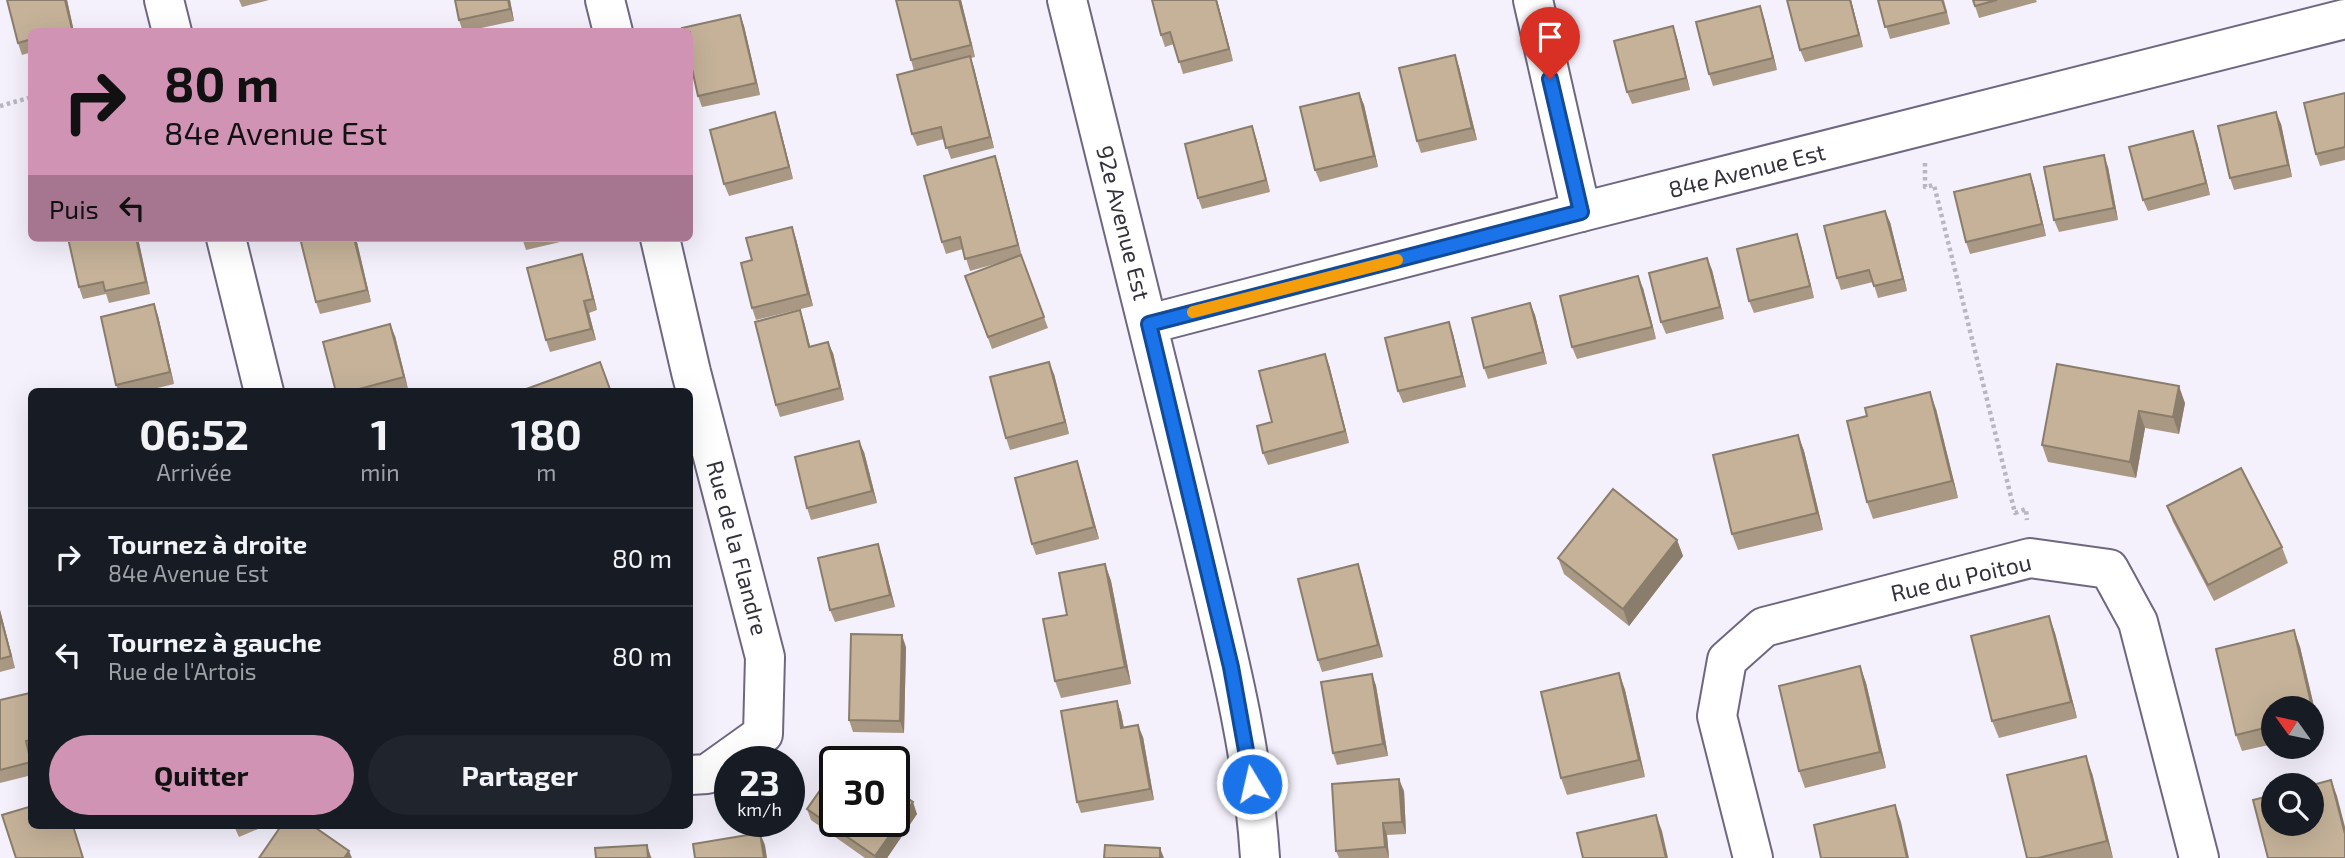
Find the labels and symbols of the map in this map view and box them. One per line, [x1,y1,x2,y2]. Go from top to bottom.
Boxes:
pin [1520,7,1580,79]
street label: 84e Avenue Est [1665,137,1828,203]
street label: 92e Avenue Est [1091,142,1157,303]
street label: Rue de la Flandre [701,457,775,638]
street label: Rue du Poitou [1888,547,2034,607]
north arrow [2261,696,2324,760]
speed limit sign: 30 [819,746,910,837]
position arrow [1215,747,1289,821]

